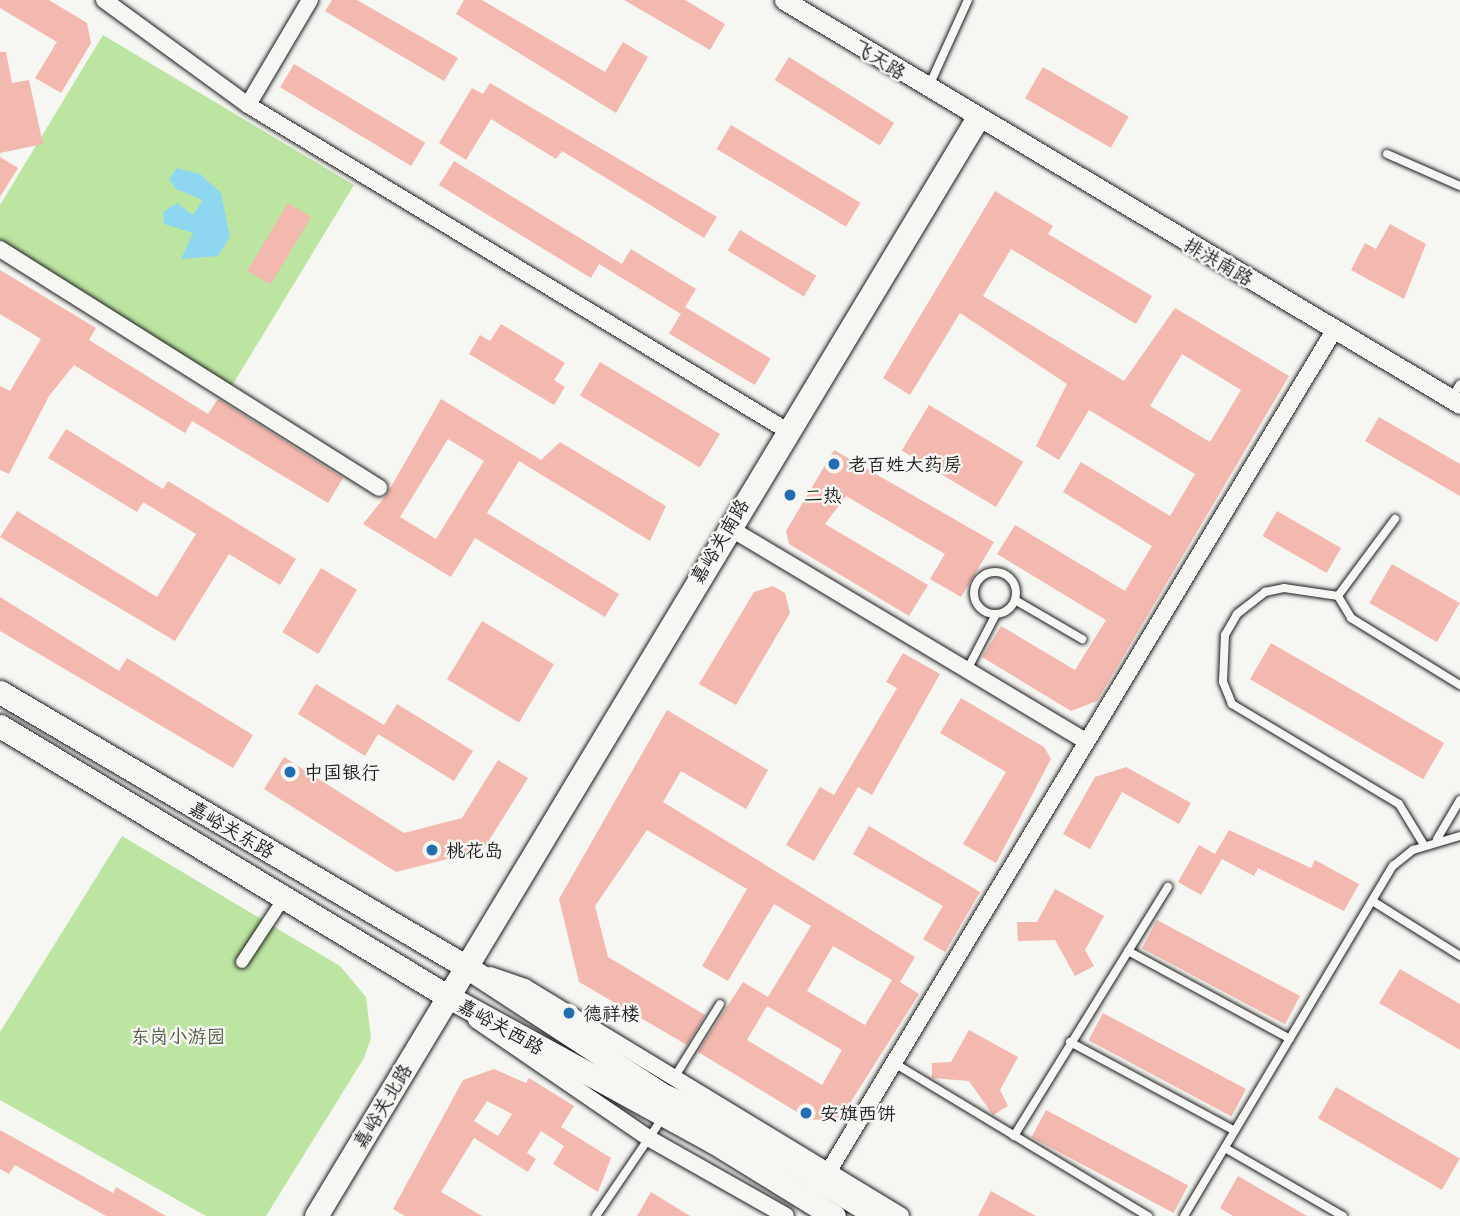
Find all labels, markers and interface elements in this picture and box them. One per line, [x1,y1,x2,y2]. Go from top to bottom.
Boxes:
street label: 飞天路 [850,34,910,84]
street label: 排洪南路 [1180,232,1258,290]
place label: 老百姓大药房 [848,453,962,475]
marker: 老百姓大药房 [826,456,842,472]
place label: 二热 [804,484,842,506]
marker: 二热 [782,487,798,503]
street label: 嘉峪关南路 [685,494,753,588]
place label: 中国银行 [304,761,380,783]
marker: 中国银行 [282,764,298,780]
street label: 嘉峪关东路 [185,795,279,863]
place label: 桃花岛 [446,839,503,861]
marker: 桃花岛 [424,842,440,858]
street label: 嘉峪关西路 [454,993,548,1059]
place label: 德祥楼 [583,1002,640,1024]
marker: 德祥楼 [561,1005,577,1021]
park label: 东岗小游园 [131,1025,225,1047]
street label: 嘉峪关北路 [348,1059,416,1153]
place label: 安旗西饼 [820,1102,896,1124]
marker: 安旗西饼 [798,1105,814,1121]

